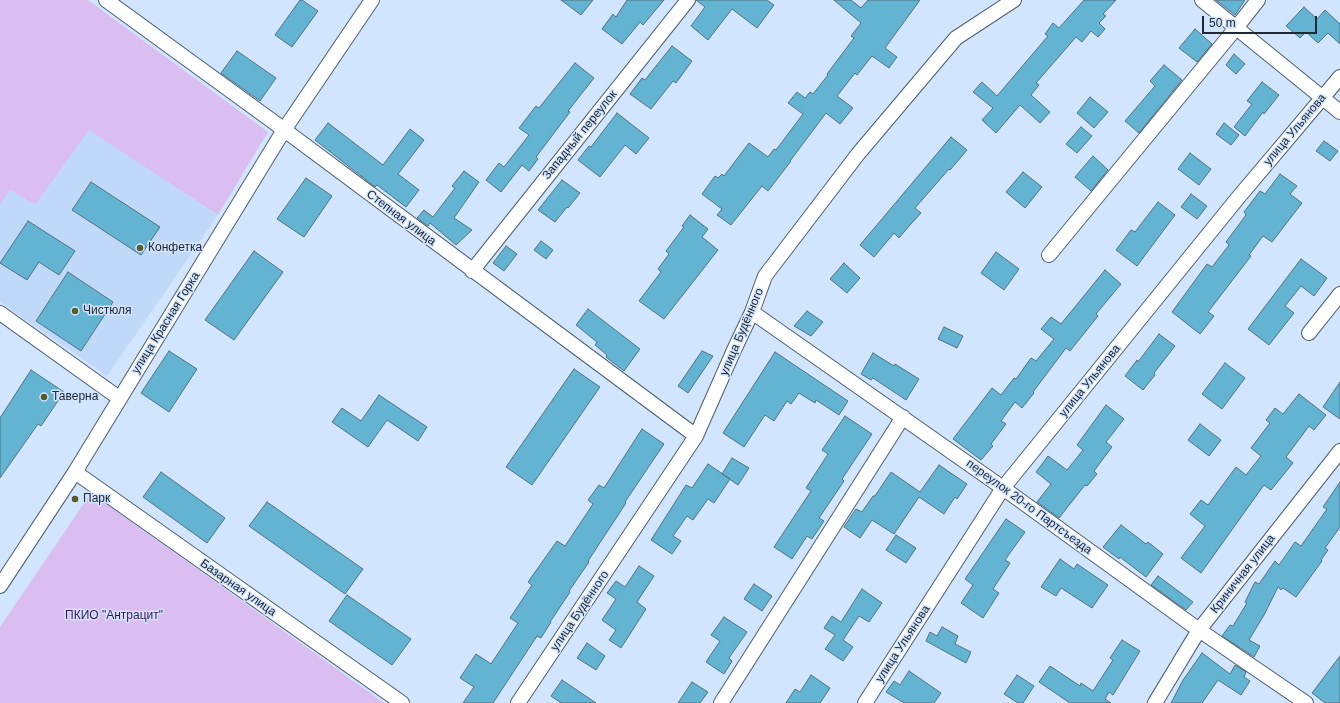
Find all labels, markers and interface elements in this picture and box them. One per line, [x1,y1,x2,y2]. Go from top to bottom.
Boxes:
scale bar [1204,8,1319,34]
text: 50 m [1209,16,1236,30]
street label: Западный переулок [540,88,620,182]
street label: улица Ульянова [1261,91,1329,169]
street label: Степная улица [363,187,439,249]
place label: Конфетка [148,241,202,255]
marker: Конфетка [135,243,145,253]
street label: улица Красная Горка [129,270,203,376]
street label: улица Будённого [717,286,767,378]
place label: Чистюля [83,304,131,318]
marker: Чистюля [70,306,80,316]
street label: улица Ульянова [1056,342,1124,420]
place label: Таверна [52,390,98,404]
marker: Таверна [39,392,49,402]
street label: переулок 20-го Партсъезда [963,457,1095,557]
place label: Парк [83,492,110,506]
marker: Парк [70,494,80,504]
street label: Криничная улица [1208,532,1278,616]
street label: Базарная улица [197,556,279,620]
street label: улица Будённого [548,568,612,654]
street label: улица Ульянова [873,603,933,685]
park label: ПКИО "Антрацит" [65,609,163,623]

